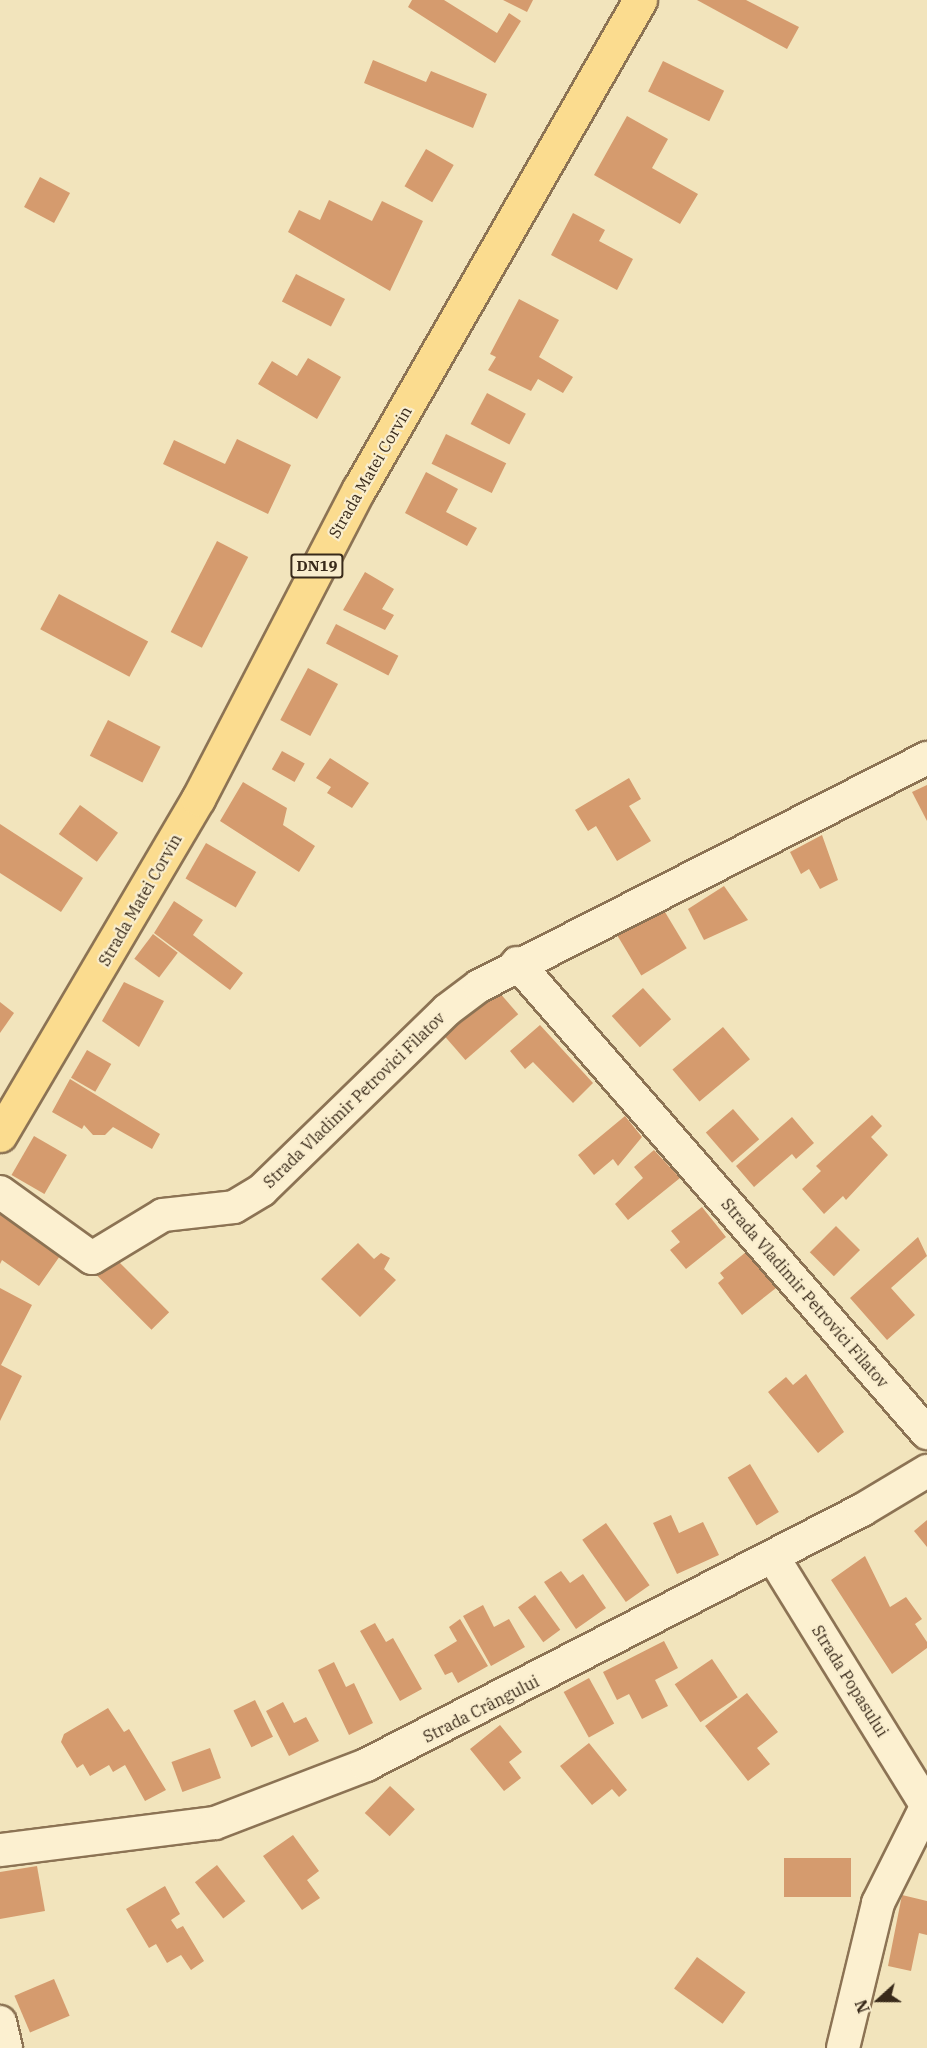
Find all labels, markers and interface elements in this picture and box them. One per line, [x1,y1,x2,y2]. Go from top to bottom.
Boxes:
street label: Strada Matei Corvin [324,403,416,541]
road number: DN19 [290,554,344,578]
street label: Strada Matei Corvin [94,831,186,969]
street label: Strada Vladimir Petrovici Filatov [259,1008,449,1192]
street label: Strada Vladimir Petrovici Filatov [718,1194,892,1392]
street label: Strada Popasului [808,1622,892,1740]
street label: Strada Crângului [420,1671,542,1747]
north arrow [849,1970,909,2030]
text: N [851,1997,874,2016]

